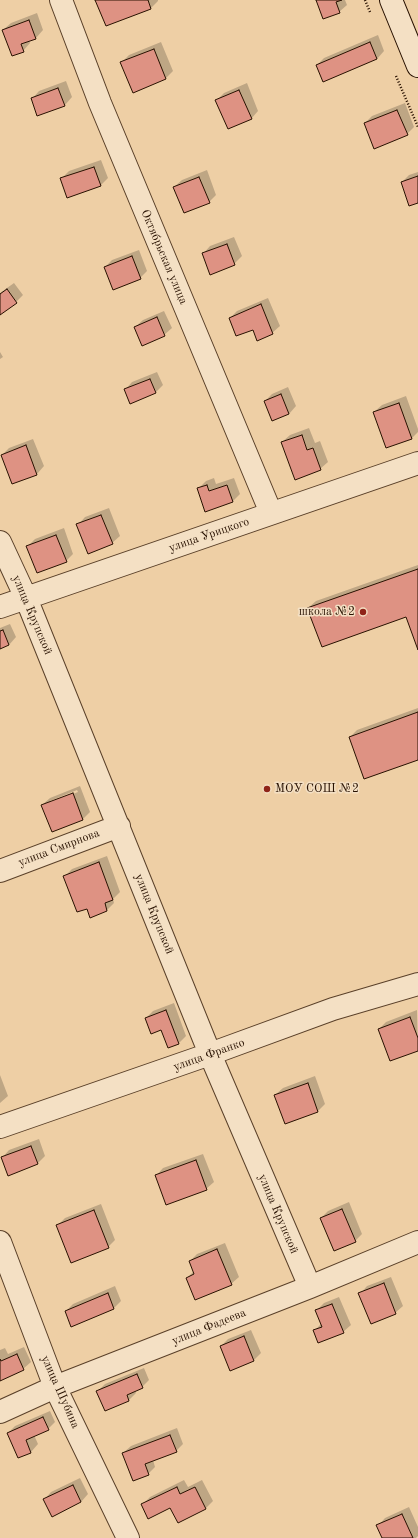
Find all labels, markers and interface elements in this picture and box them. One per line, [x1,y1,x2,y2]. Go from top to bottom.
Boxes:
street label: Октябрьская улица [138,207,190,307]
street label: улица Урицкого [167,515,251,555]
street label: улица Крупской [9,573,55,657]
place label: школа №2 [299,605,355,619]
marker: школа №2 [358,607,368,617]
place label: МОУ СОШ №2 [275,782,359,796]
marker: МОУ СОШ №2 [262,784,272,794]
street label: улица Смирнова [16,826,102,870]
street label: улица Крупской [131,872,177,956]
street label: улица Франко [171,1035,247,1075]
street label: улица Крупской [255,1172,301,1256]
street label: улица Фадеева [170,1306,248,1348]
street label: улица Шубина [37,1353,83,1431]

